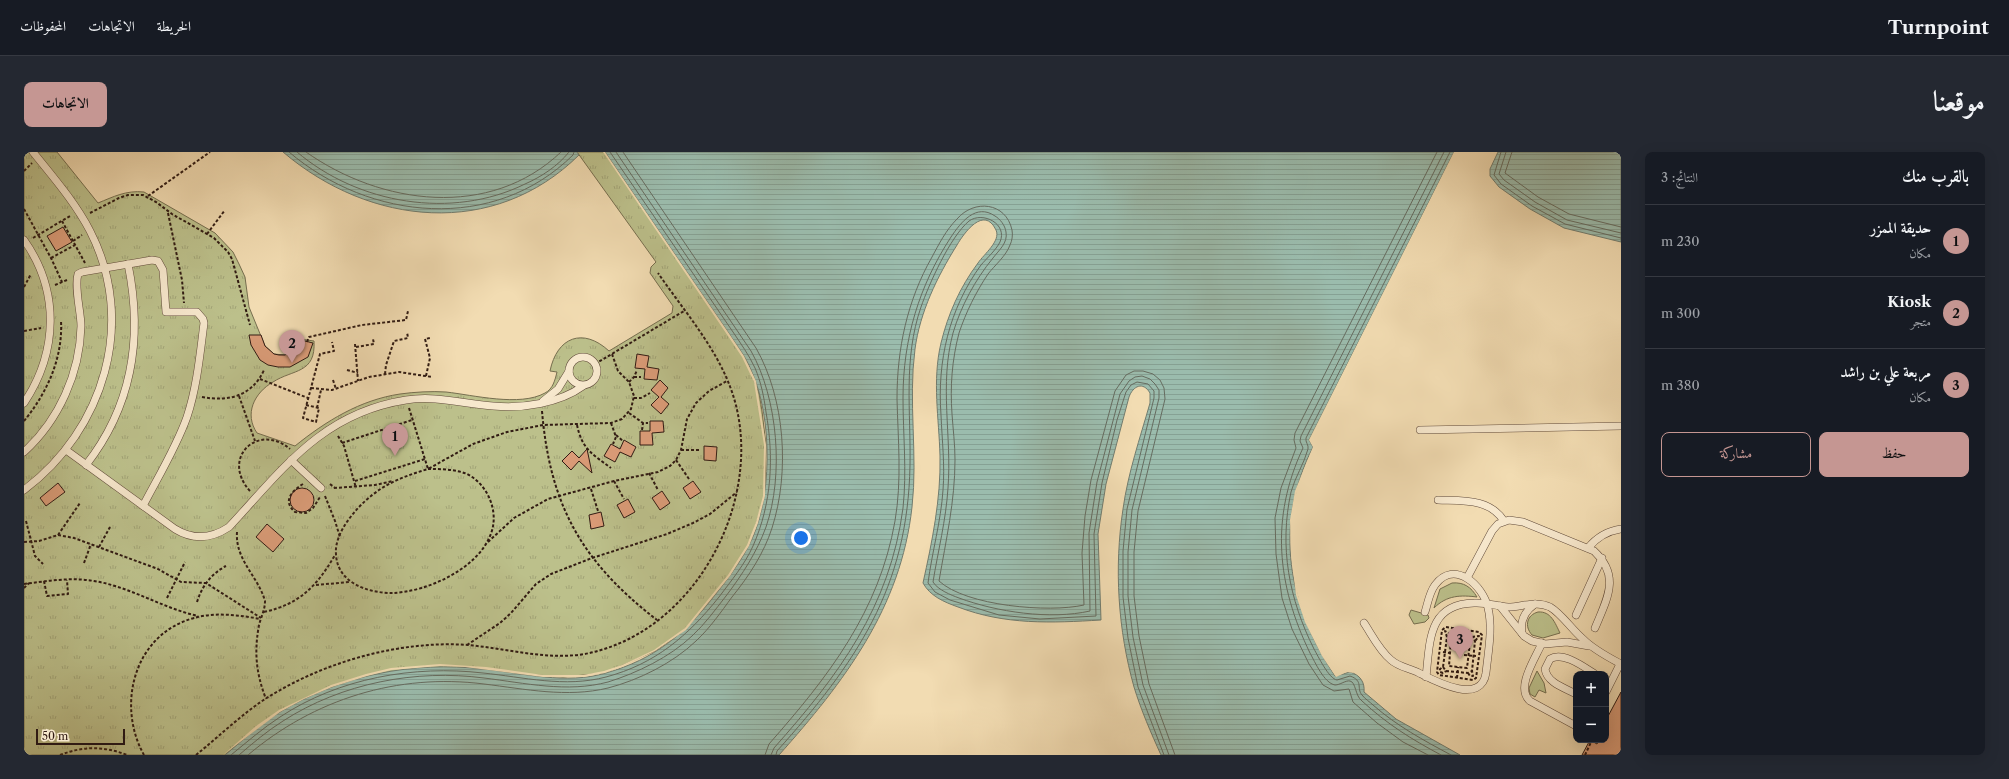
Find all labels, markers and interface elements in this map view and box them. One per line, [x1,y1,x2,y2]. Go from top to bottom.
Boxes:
text: Turnpoint [1888,16,1989,39]
text: المحفوظات [20,17,66,35]
text: الاتجاهات [88,17,135,35]
text: الخريطة [157,17,191,35]
button: الاتجاهات [24,82,107,127]
text: موقعنا [1933,84,1985,118]
text: بالقرب منك [1902,166,1969,186]
text: النتائج: 3 [1661,169,1698,185]
text: حديقة الممزر [1870,218,1931,237]
text: 230 m [1661,233,1699,249]
text: 1 [1953,233,1959,249]
text: مكان [1909,245,1931,261]
text: Kiosk [1887,292,1931,311]
text: 300 m [1661,305,1700,321]
text: 2 [1952,305,1960,321]
text: متجر [1910,313,1931,329]
pin: 2 [279,330,305,363]
text: مربعة علي بن راشد [1840,362,1931,381]
text: 380 m [1661,377,1700,393]
text: 3 [1952,377,1960,393]
text: مكان [1909,389,1931,405]
pin: 1 [382,423,408,456]
button: مشاركة [1661,432,1811,477]
button: حفظ [1819,432,1969,477]
your location [791,528,811,548]
pin: 3 [1447,626,1473,659]
map controls [1573,671,1609,743]
button: + [1573,671,1609,707]
button: − [1573,707,1609,743]
scale bar [36,727,125,746]
text: 50 m [42,729,68,743]

